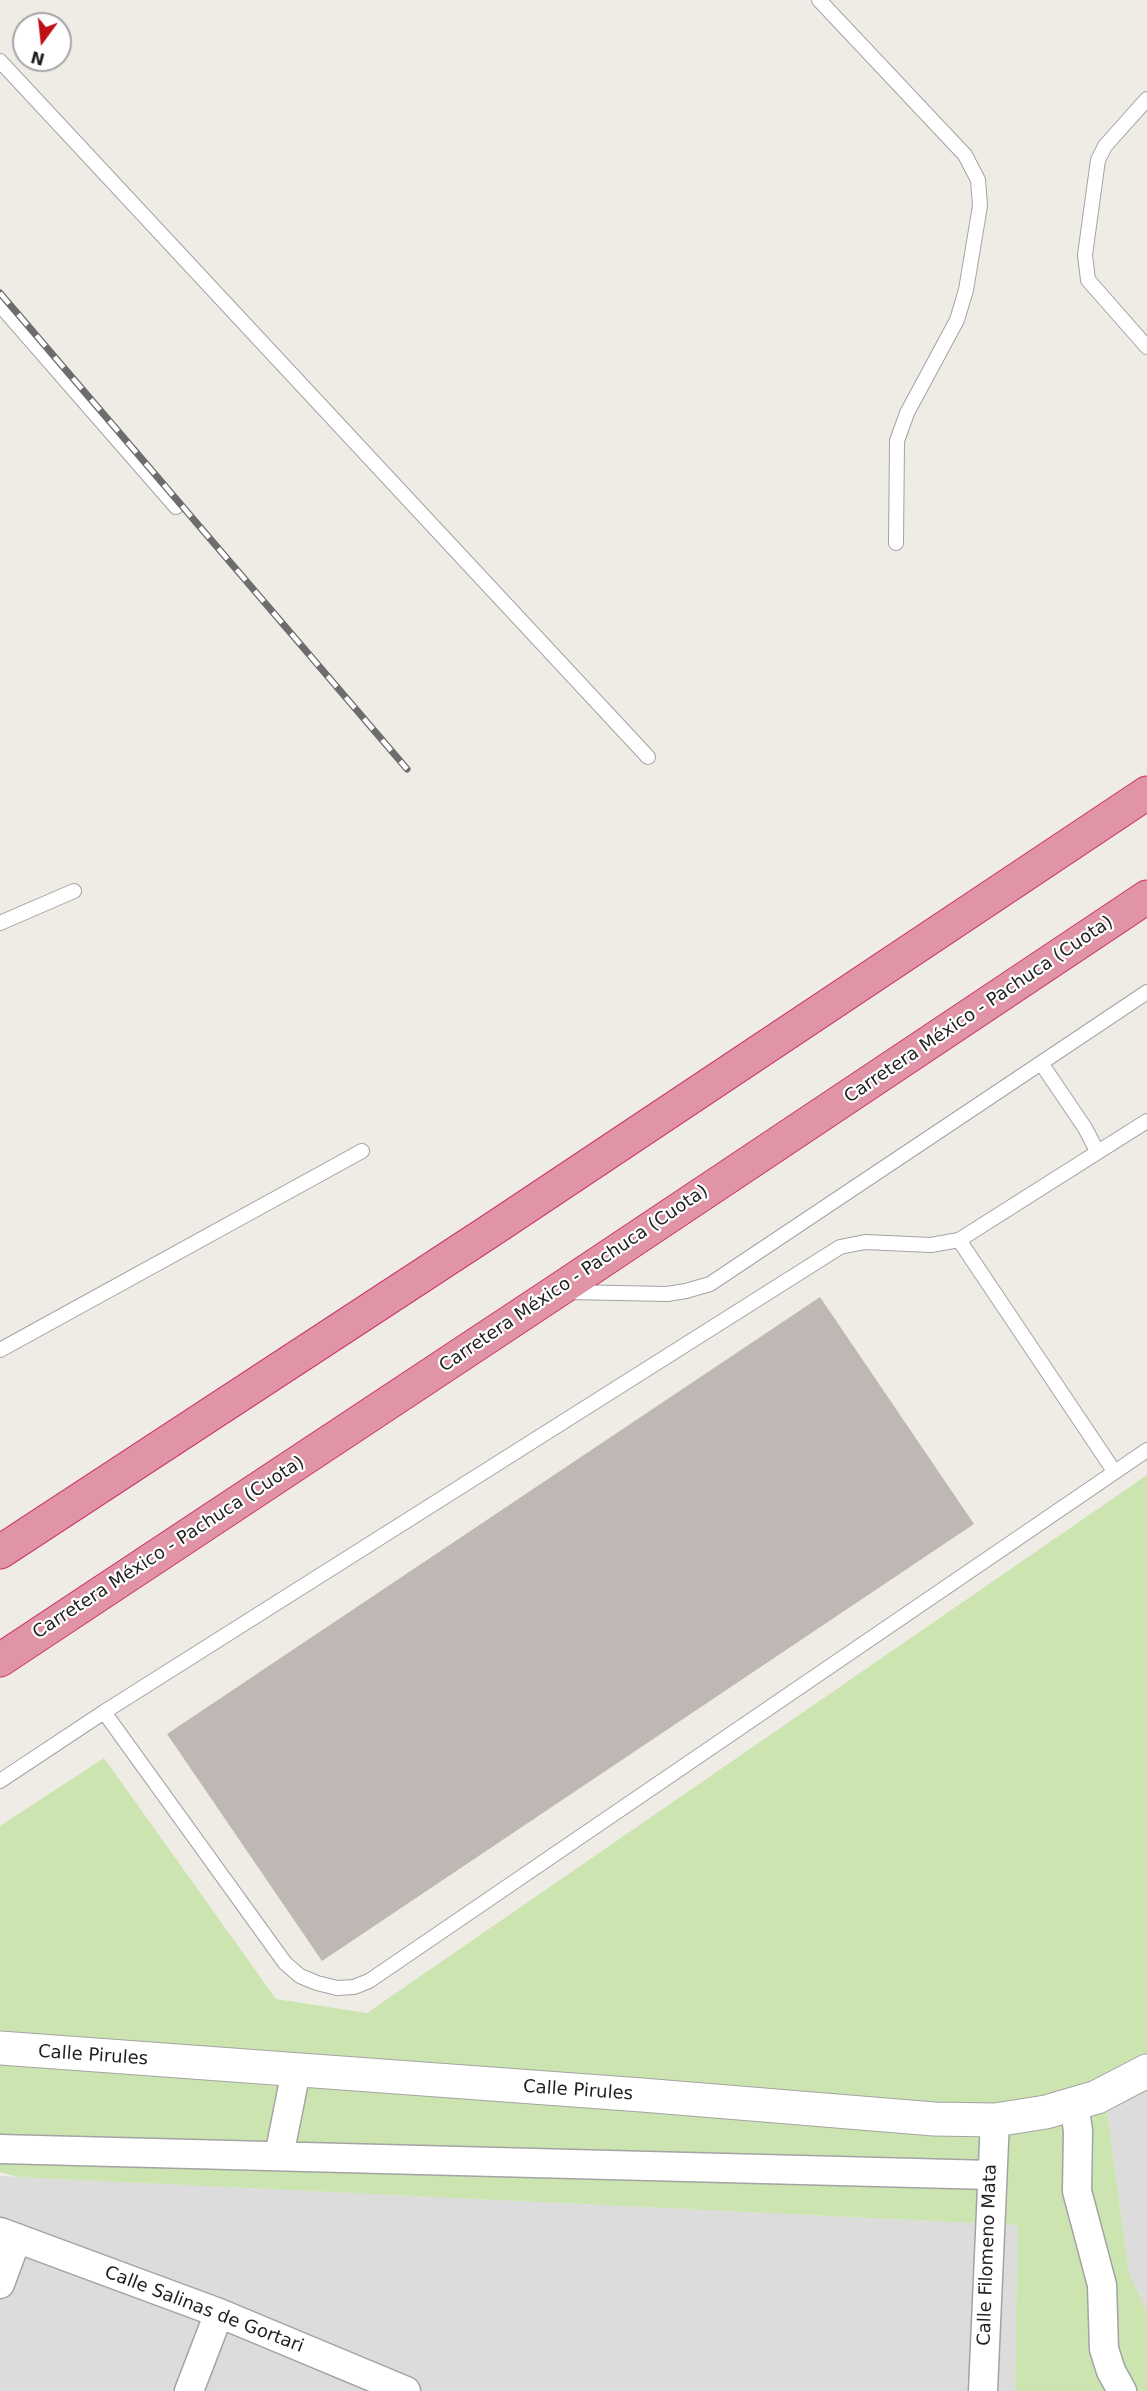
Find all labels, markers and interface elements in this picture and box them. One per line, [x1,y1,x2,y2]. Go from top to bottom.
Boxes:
north arrow [12,12,72,72]
text: N [29,47,47,69]
street label: Carretera México - Pachuca (Cuota) [841,912,1117,1108]
street label: Carretera México - Pachuca (Cuota) [436,1181,712,1377]
street label: Carretera México - Pachuca (Cuota) [29,1452,309,1644]
street label: Calle Pirules [37,2041,149,2071]
street label: Calle Pirules [522,2076,634,2106]
street label: Calle Filomeno Mata [974,2164,1002,2346]
street label: Calle Salinas de Gortari [101,2262,307,2358]

